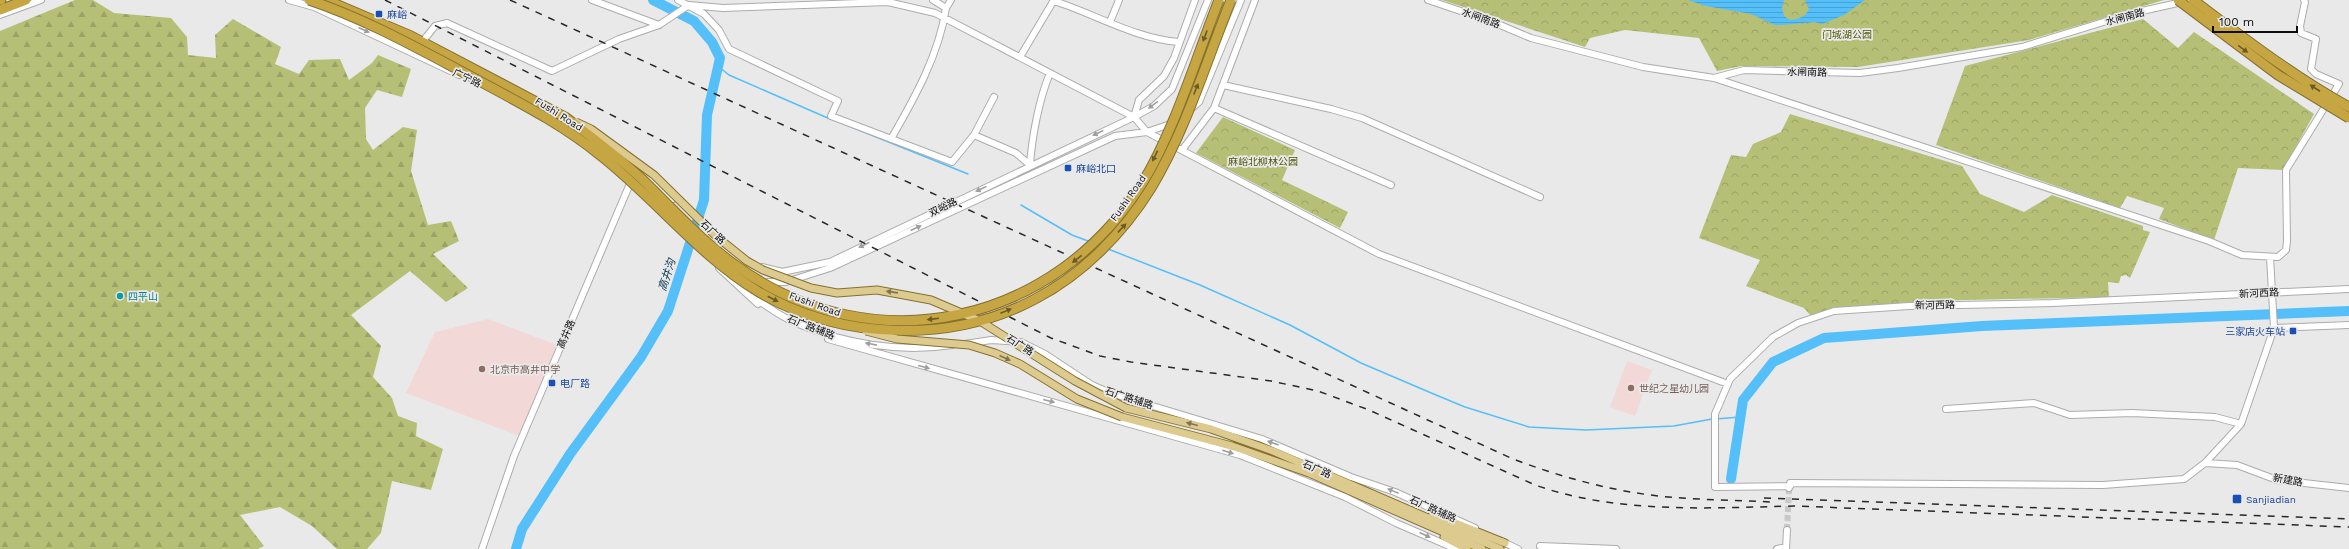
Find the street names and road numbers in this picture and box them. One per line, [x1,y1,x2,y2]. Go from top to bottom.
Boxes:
street label: 水闸南路 [1460,6,1502,30]
street label: 水闸南路 [2104,7,2146,27]
street label: 水闸南路 [1787,66,1827,78]
street label: 广宁路 [451,67,483,89]
street label: Fushi Road [533,95,585,133]
street label: Fushi Road [1108,173,1148,223]
street label: 双峪路 [927,195,959,219]
street label: 石广路 [698,218,728,246]
street label: 新河西路 [2239,286,2279,300]
street label: Fushi Road [788,290,842,318]
street label: 新河西路 [1915,299,1955,311]
street label: 石广路辅路 [786,313,836,341]
street label: 高井路 [555,318,577,350]
street label: 石广路 [1004,332,1036,358]
street label: 石广路辅路 [1104,385,1154,411]
street label: 石广路 [1301,458,1333,480]
street label: 新建路 [2272,472,2304,488]
street label: 石广路辅路 [1408,494,1458,524]

